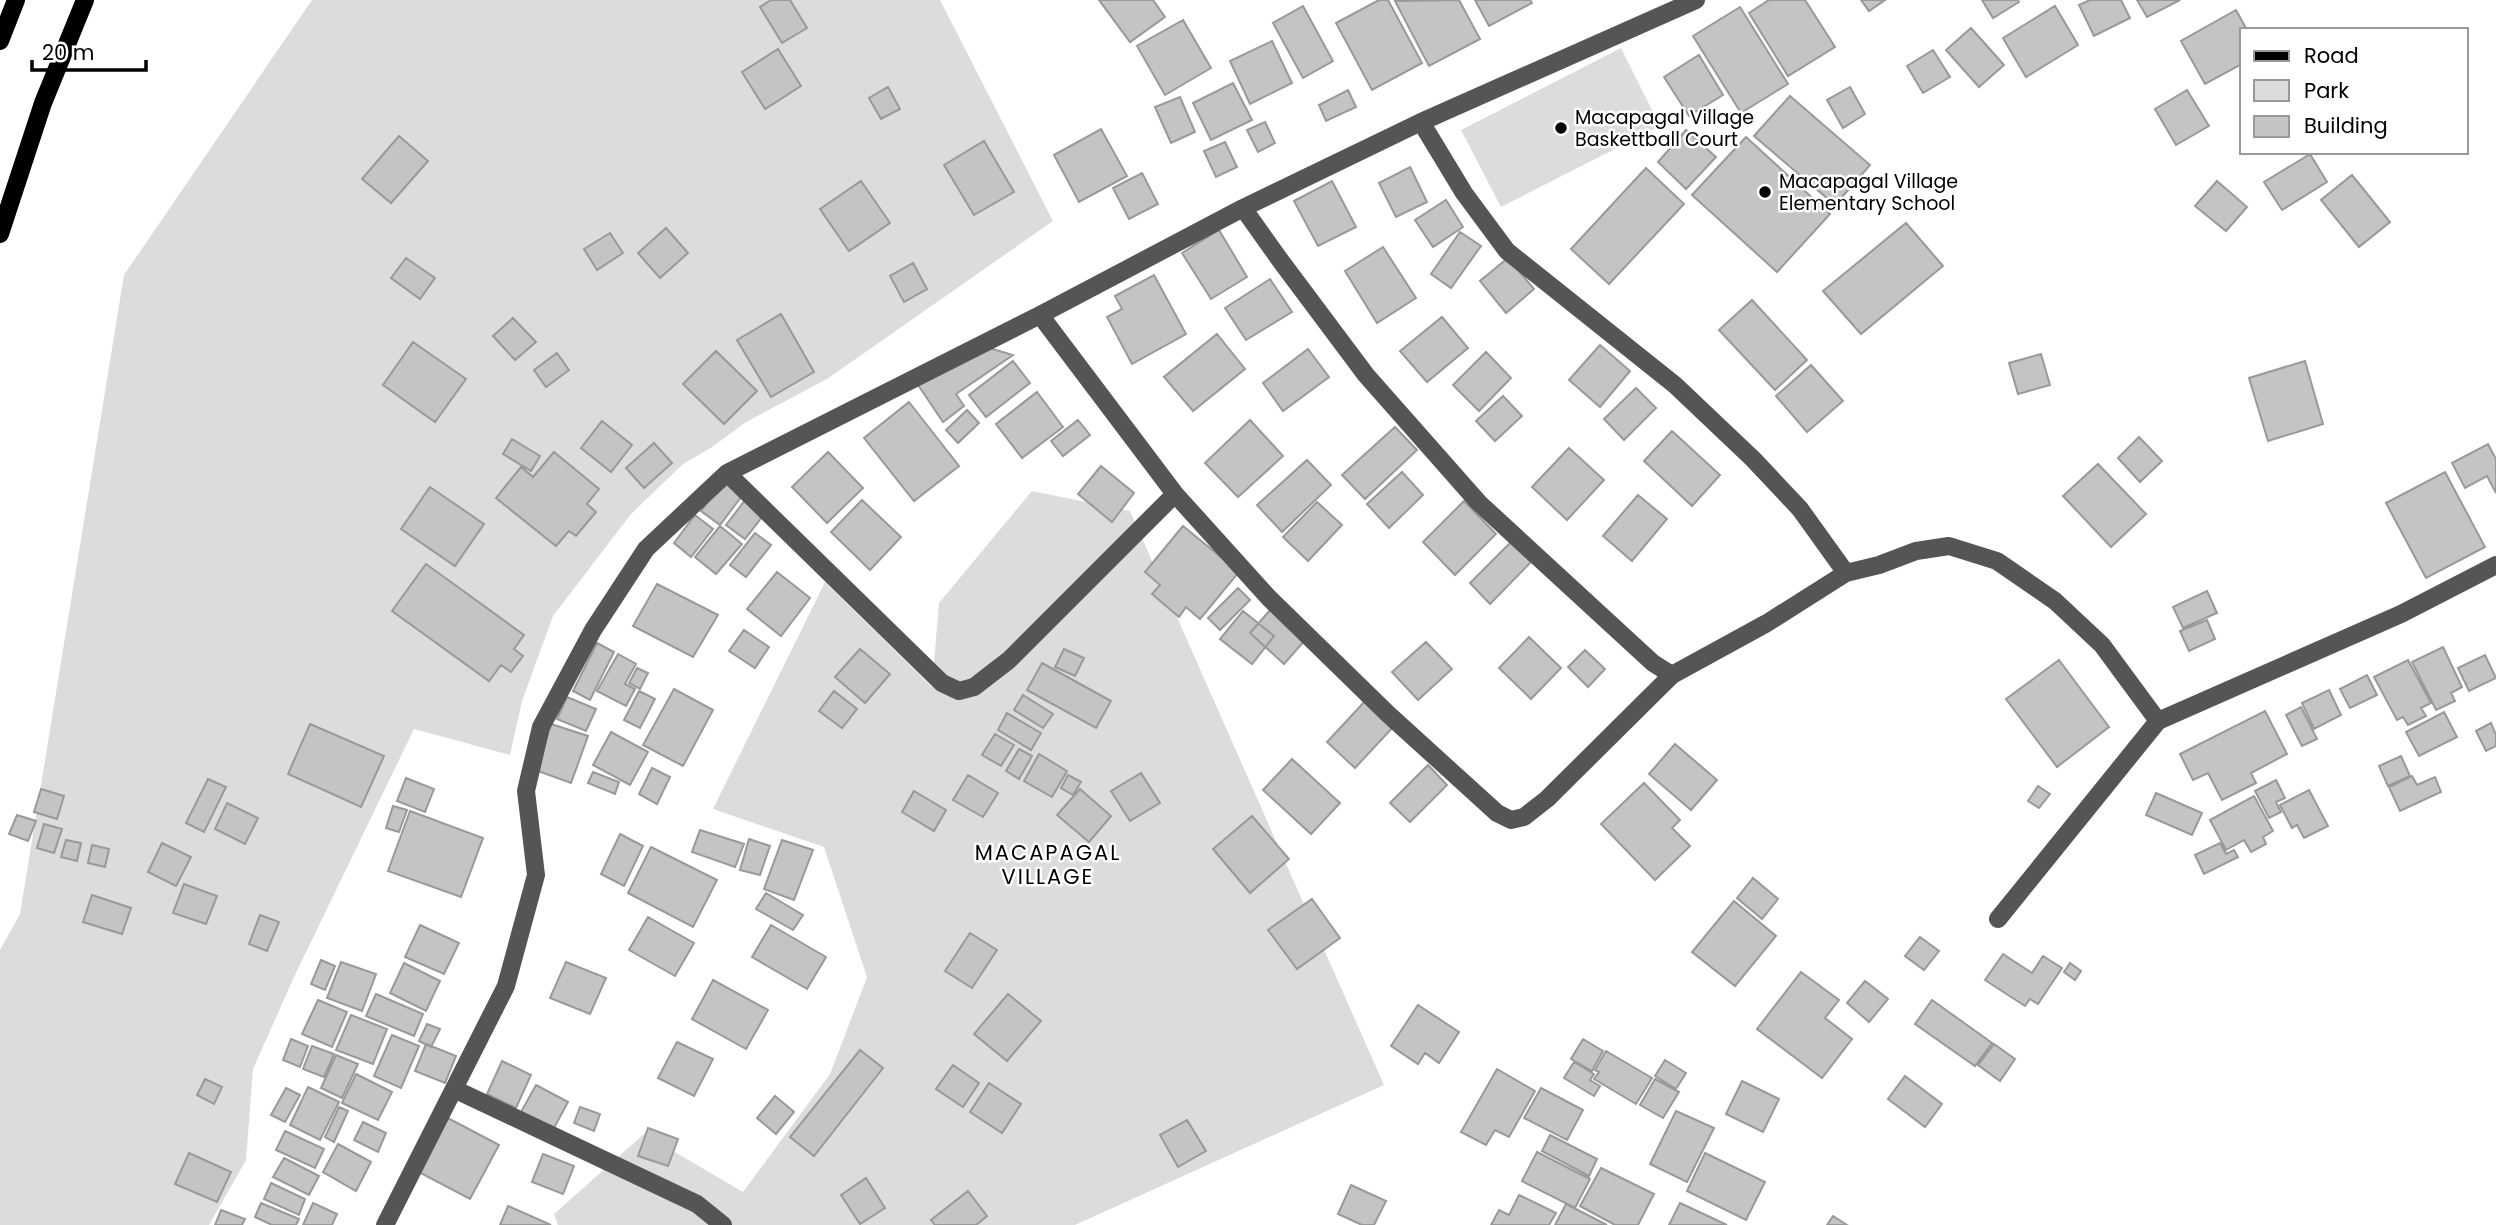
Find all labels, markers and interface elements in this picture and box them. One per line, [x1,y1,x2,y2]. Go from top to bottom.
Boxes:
scale bar [32,28,145,72]
legend [2240,28,2468,154]
text: 20 m [42,38,95,67]
text: Road [2304,41,2359,70]
text: Park [2304,76,2349,105]
place label: Macapagal Village Baskettball Court [1575,104,1754,153]
text: Building [2304,111,2388,140]
marker: Macapagal Village Baskettball Court [1553,120,1569,136]
place label: Macapagal Village Elementary School [1779,168,1958,217]
marker: Macapagal Village Elementary School [1757,184,1773,200]
district label: MACAPAGAL VILLAGE [975,838,1121,891]

